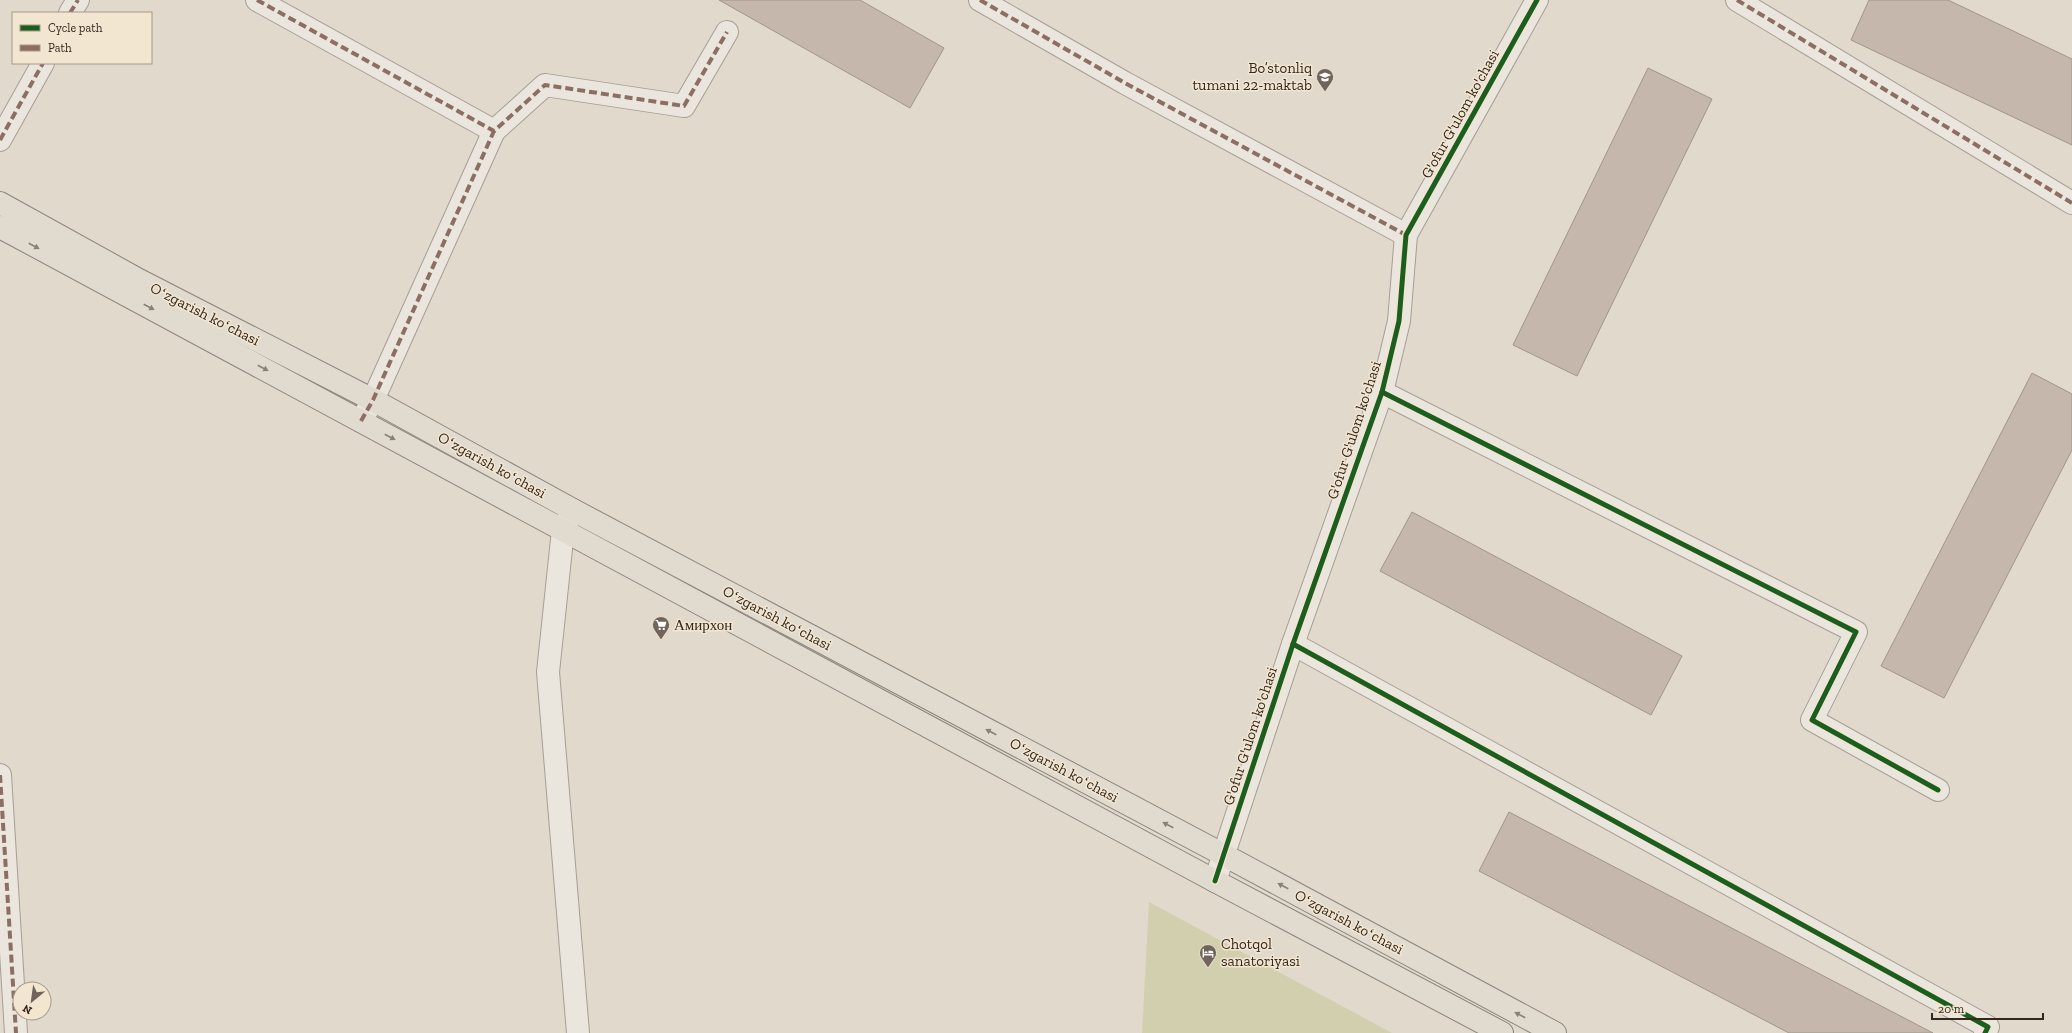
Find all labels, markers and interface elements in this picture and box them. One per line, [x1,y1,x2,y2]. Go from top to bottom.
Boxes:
legend [12,12,152,64]
text: Cycle path [48,21,103,35]
text: Path [48,41,72,55]
street label: G'ofur G'ulom ko'chasi [1417,47,1503,181]
place label: Bo’stonliq tumani 22-maktab [1192,59,1312,94]
school or university icon: Bo’stonliq tumani 22-maktab [1315,67,1335,92]
one-way arrow [29,242,40,249]
street label: Oʻzgarish koʻchasi [147,279,263,349]
one-way arrow [143,304,155,310]
street label: G'ofur G'ulom ko'chasi [1323,359,1385,501]
one-way arrow [258,365,269,372]
street label: Oʻzgarish koʻchasi [435,428,549,502]
one-way arrow [384,433,396,440]
street label: Oʻzgarish koʻchasi [720,582,834,654]
supermarket icon: Амирхон [651,615,671,640]
place label: Амирхон [674,616,732,634]
street label: G'ofur G'ulom ko'chasi [1219,665,1281,807]
one-way arrow [986,728,997,735]
street label: Oʻzgarish koʻchasi [1007,734,1121,806]
one-way arrow [1162,822,1174,828]
one-way arrow [1277,883,1289,890]
street label: Oʻzgarish koʻchasi [1292,886,1406,958]
place label: Chotqol sanatoriyasi [1221,935,1300,970]
hotel icon: Chotqol sanatoriyasi [1198,943,1218,968]
north arrow [12,981,52,1021]
scale bar [1932,995,2043,1021]
text: N [20,1001,34,1017]
text: 20 m [1938,1002,1965,1016]
one-way arrow [1515,1011,1526,1018]

